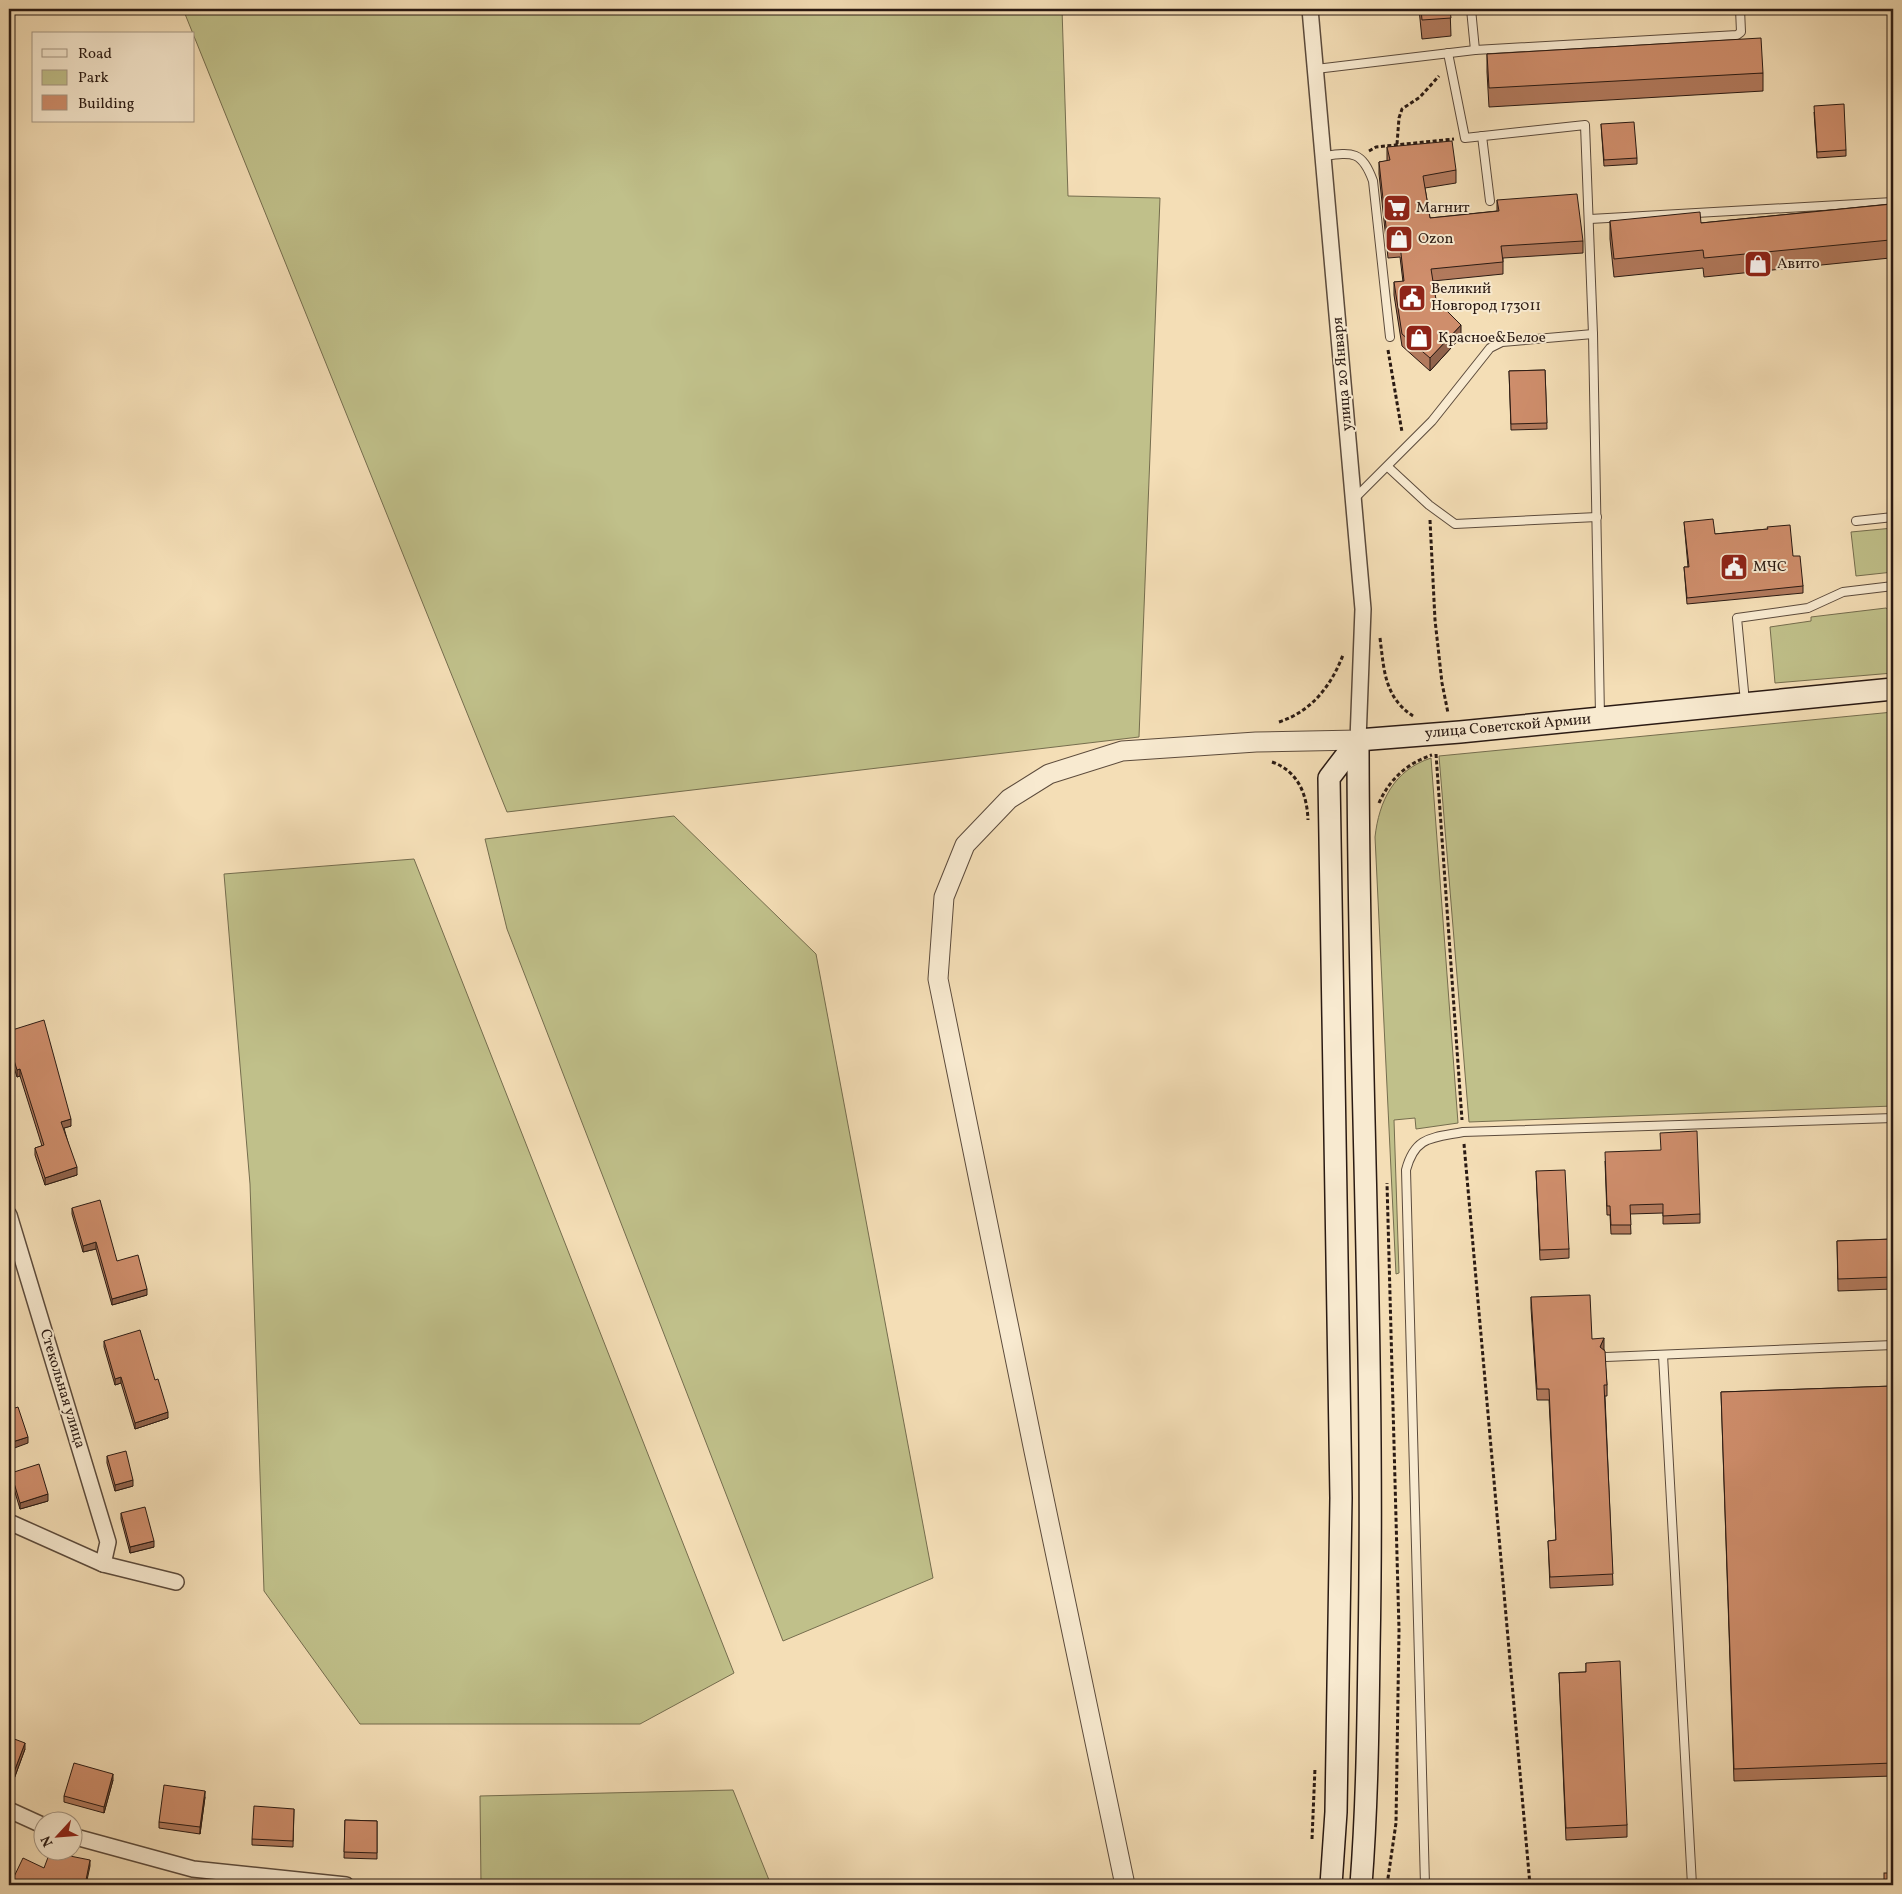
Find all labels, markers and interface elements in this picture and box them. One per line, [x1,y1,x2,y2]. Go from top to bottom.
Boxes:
legend [32,32,195,122]
text: Road [78,44,112,65]
text: Park [78,68,109,89]
text: Building [78,94,135,115]
supermarket icon: Магнит [1382,193,1412,223]
place label: Магнит [1416,198,1470,219]
shop icon: Ozon [1384,224,1414,254]
place label: Ozon [1418,229,1453,250]
shop icon: Авито [1743,249,1773,279]
place label: Авито [1777,254,1820,275]
place label: Великий Новгород 173011 [1431,279,1541,317]
public building icon: Великий Новгород 173011 [1397,283,1427,313]
street label: улица 20 Января [1328,316,1358,432]
shop icon: Красное&Белое [1404,323,1434,353]
place label: Красное&Белое [1438,328,1546,349]
public building icon: МЧС [1719,552,1749,582]
place label: МЧС [1753,557,1787,578]
street label: улица Советской Армии [1424,709,1592,745]
street label: Стекольная улица [34,1327,90,1451]
north arrow [32,1812,82,1862]
text: N [37,1832,58,1850]

